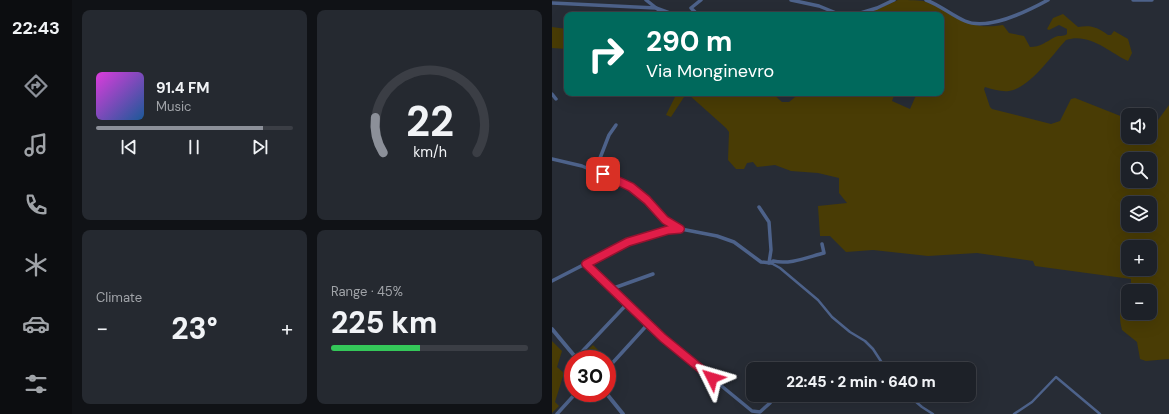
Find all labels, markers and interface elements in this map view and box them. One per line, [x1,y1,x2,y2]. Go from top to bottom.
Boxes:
text: 22:43 [12,16,60,40]
text: 290 m [646,23,732,60]
icon: right [580,28,632,80]
text: Via Monginevro [646,59,774,83]
icon: directions [22,72,50,100]
text: 91.4 FM [156,78,210,98]
text: 22 [406,95,453,149]
text: Music [156,98,191,115]
map controls [1121,108,1157,320]
button: sound [1121,108,1157,144]
icon: music [22,131,50,159]
icon: previous [118,136,140,158]
icon: pause [183,136,205,158]
icon: next [249,136,271,158]
text: km/h [413,143,446,161]
button: search [1121,152,1157,188]
pin [586,157,620,191]
icon: arrive [592,163,614,185]
icon: phone [22,191,50,219]
button: layers [1121,196,1157,232]
button: + [1121,240,1157,276]
icon: climate [22,251,50,279]
text: Range · 45% [331,283,403,300]
button: − [1121,284,1157,320]
text: Climate [96,289,142,306]
text: 225 km [331,303,437,342]
text: 23° [171,309,218,348]
icon: car [22,310,50,338]
text: − [96,314,108,343]
text: + [281,314,293,343]
speed limit sign: 30 [564,350,616,402]
position arrow [691,357,733,399]
icon: filters [22,370,50,398]
text: 22:45 · 2 min · 640 m [786,372,936,392]

